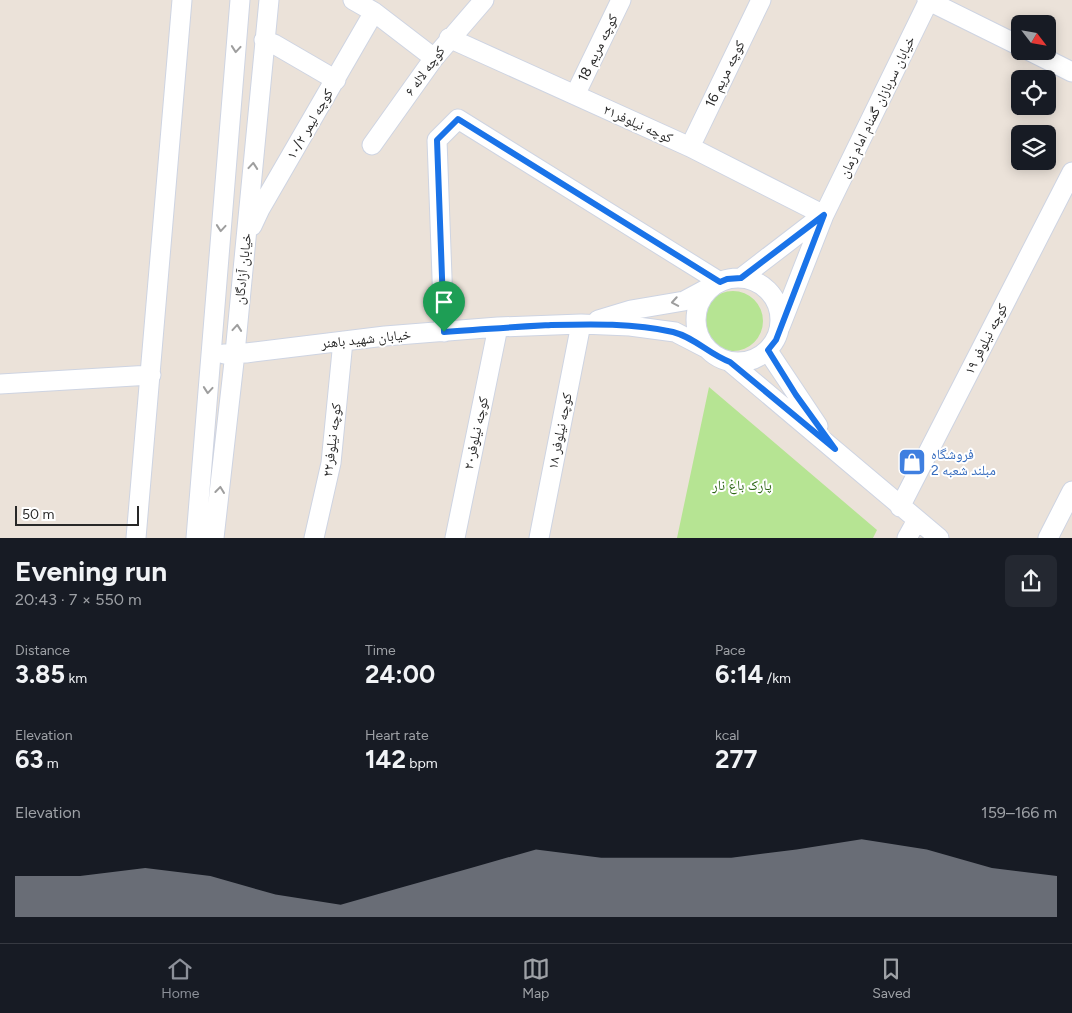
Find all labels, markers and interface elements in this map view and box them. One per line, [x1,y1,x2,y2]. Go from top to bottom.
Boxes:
street label: کوچه مریم 18 [574,11,623,85]
north arrow [1011,15,1056,60]
map controls [1011,15,1056,170]
street label: خیابان سربازان گمنام امام زمان [835,33,920,181]
street label: کوچه مریم 16 [701,38,750,111]
street label: کوچه لاله ۶ [401,43,449,99]
one-way arrow [231,45,242,53]
button: locate [1011,70,1056,115]
street label: کوچه لیمر ۱۰/۲ [283,86,337,162]
street label: کوچه نیلوفر۲۱ [601,101,675,147]
button: layers [1011,125,1056,170]
one-way arrow [247,162,258,170]
one-way arrow [216,224,227,232]
street label: خیابان آزادگان [231,232,255,306]
pin [423,281,465,332]
icon: arrive [430,288,458,316]
one-way arrow [671,297,680,307]
street label: کوچه نیلوفر ۱۹ [961,300,1011,377]
one-way arrow [231,324,242,332]
street label: خیابان شهید باهنر [319,326,412,352]
one-way arrow [203,386,214,394]
street label: کوچه نیلوفر ۱۸ [544,391,576,471]
street label: کوچه نیلوفر۲۰ [460,395,492,471]
street label: کوچه نیلوفر۲۲ [319,402,345,478]
place label: فروشگاه مبلند شعبه 2 [931,446,996,479]
shop icon: فروشگاه مبلند شعبه 2 [897,447,927,477]
park label: پارک باغ نار [711,477,772,495]
one-way arrow [214,485,225,493]
scale bar [15,503,139,526]
text: 50 m [22,506,54,523]
text: Evening run [15,554,167,588]
button: share [1005,555,1057,607]
text: 20:43 · 7 × 550 m [15,590,142,609]
text: Distance [15,642,70,659]
text: Time [365,642,396,659]
text: Pace [715,642,745,659]
text: 3.85 [15,659,65,689]
text: 24:00 [365,659,435,689]
text: 6:14 [715,659,763,689]
text: km [65,670,87,687]
text: /km [763,670,791,687]
text: Elevation [15,727,73,744]
text: Heart rate [365,727,429,744]
text: kcal [715,727,739,744]
text: 63 [15,744,43,774]
text: 142 [365,744,406,774]
text: 277 [715,744,757,774]
text: m [43,755,59,772]
text: bpm [406,755,438,772]
text: Elevation [15,803,81,822]
text: 159–166 m [981,803,1057,822]
tab: Home [161,955,199,1002]
tab: Map [522,955,550,1002]
tab: Saved [872,955,911,1002]

